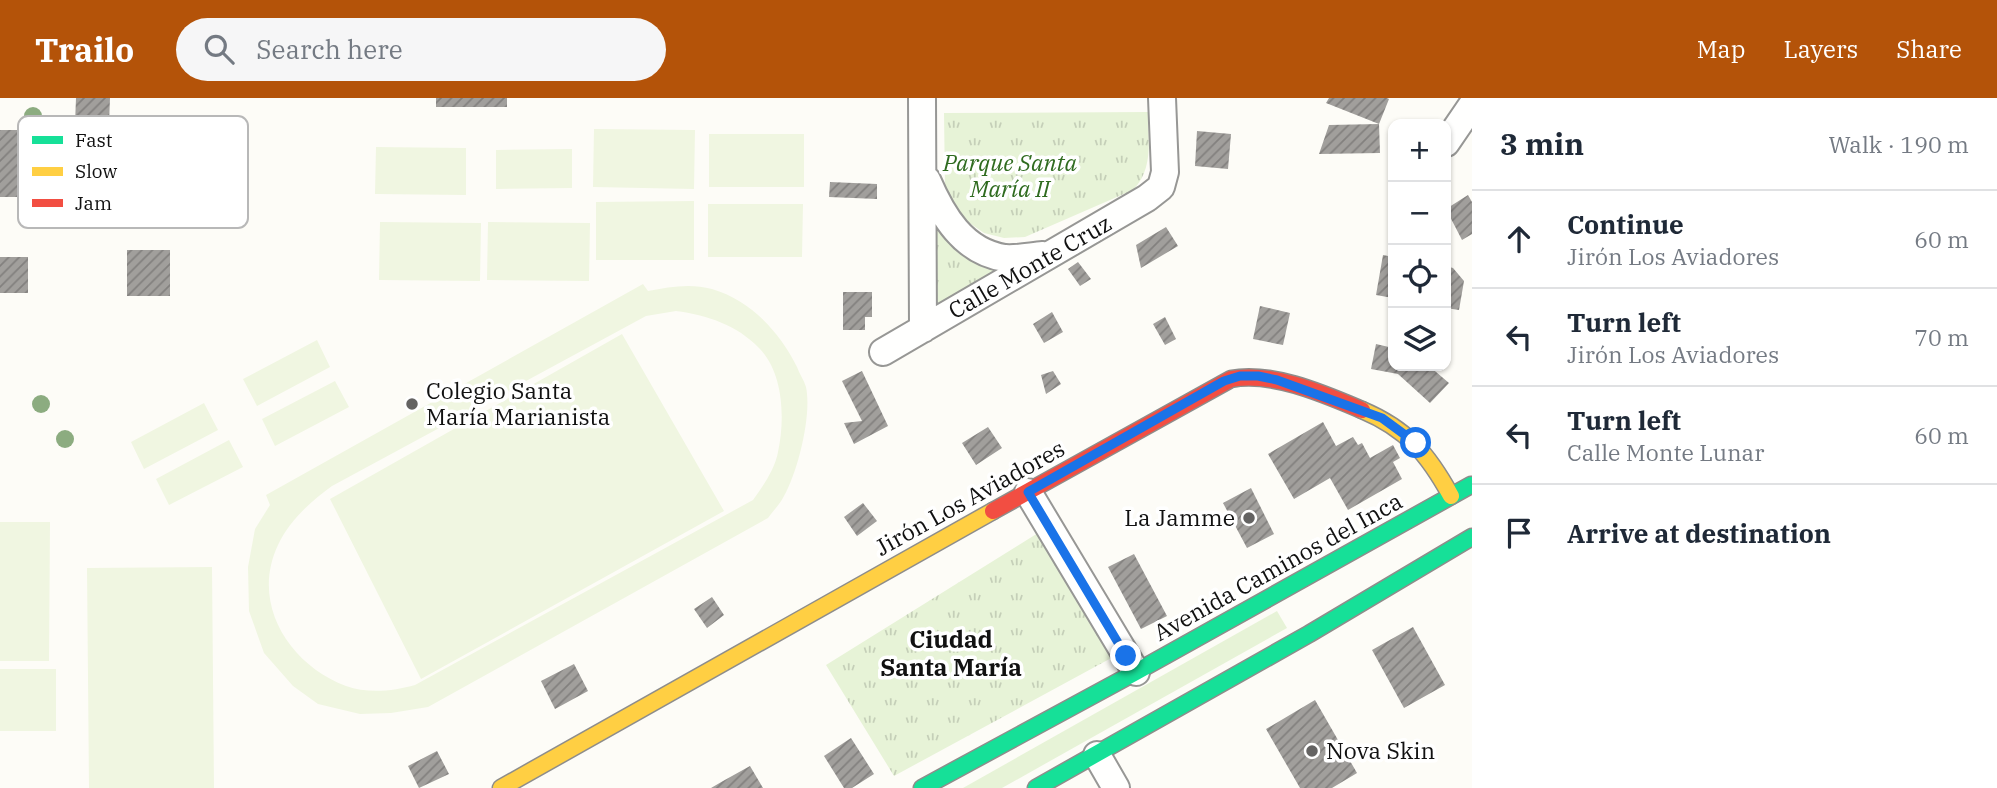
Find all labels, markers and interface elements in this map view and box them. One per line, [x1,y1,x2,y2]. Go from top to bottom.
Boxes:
search box [176,18,666,81]
text: Trailo [35,28,134,71]
icon: search [200,30,238,68]
text: Search here [256,32,403,66]
text: Map [1697,33,1745,65]
text: Layers [1783,33,1858,65]
text: Share [1896,33,1962,65]
legend [18,116,248,228]
map controls [1388,119,1451,371]
button: + [1388,119,1451,182]
text: 3 min [1500,124,1584,163]
text: Fast [75,128,113,152]
text: Walk · 190 m [1828,129,1969,159]
park label: Parque Santa María II [942,147,1078,203]
text: Slow [75,159,117,183]
button: − [1388,182,1451,245]
text: Jam [75,191,112,215]
street label: Calle Monte Cruz [943,207,1116,325]
text: Continue [1567,207,1684,241]
icon: ahead [1500,220,1538,258]
text: 60 m [1914,224,1969,254]
text: Jirón Los Aviadores [1567,241,1779,271]
button: locate [1388,245,1451,308]
text: Turn left [1567,305,1681,339]
button: layers [1388,308,1451,371]
icon: left [1500,318,1538,356]
text: 70 m [1914,322,1969,352]
text: Jirón Los Aviadores [1567,339,1779,369]
place label: Colegio Santa María Marianista [426,375,610,431]
marker: Colegio Santa María Marianista [404,396,420,412]
text: Turn left [1567,403,1681,437]
icon: left [1500,416,1538,454]
text: 60 m [1914,420,1969,450]
route start [1400,427,1431,458]
street label: Jirón Los Aviadores [869,433,1070,562]
text: Calle Monte Lunar [1567,437,1764,467]
street label: Avenida Caminos del Inca [1148,485,1407,647]
place label: La Jamme [1124,502,1235,532]
marker: La Jamme [1241,510,1257,526]
icon: arrive [1500,514,1538,552]
text: Arrive at destination [1567,516,1831,550]
district label: Ciudad Santa María [880,623,1022,683]
route end [1110,640,1141,671]
place label: Nova Skin [1326,735,1435,765]
marker: Nova Skin [1304,743,1320,759]

